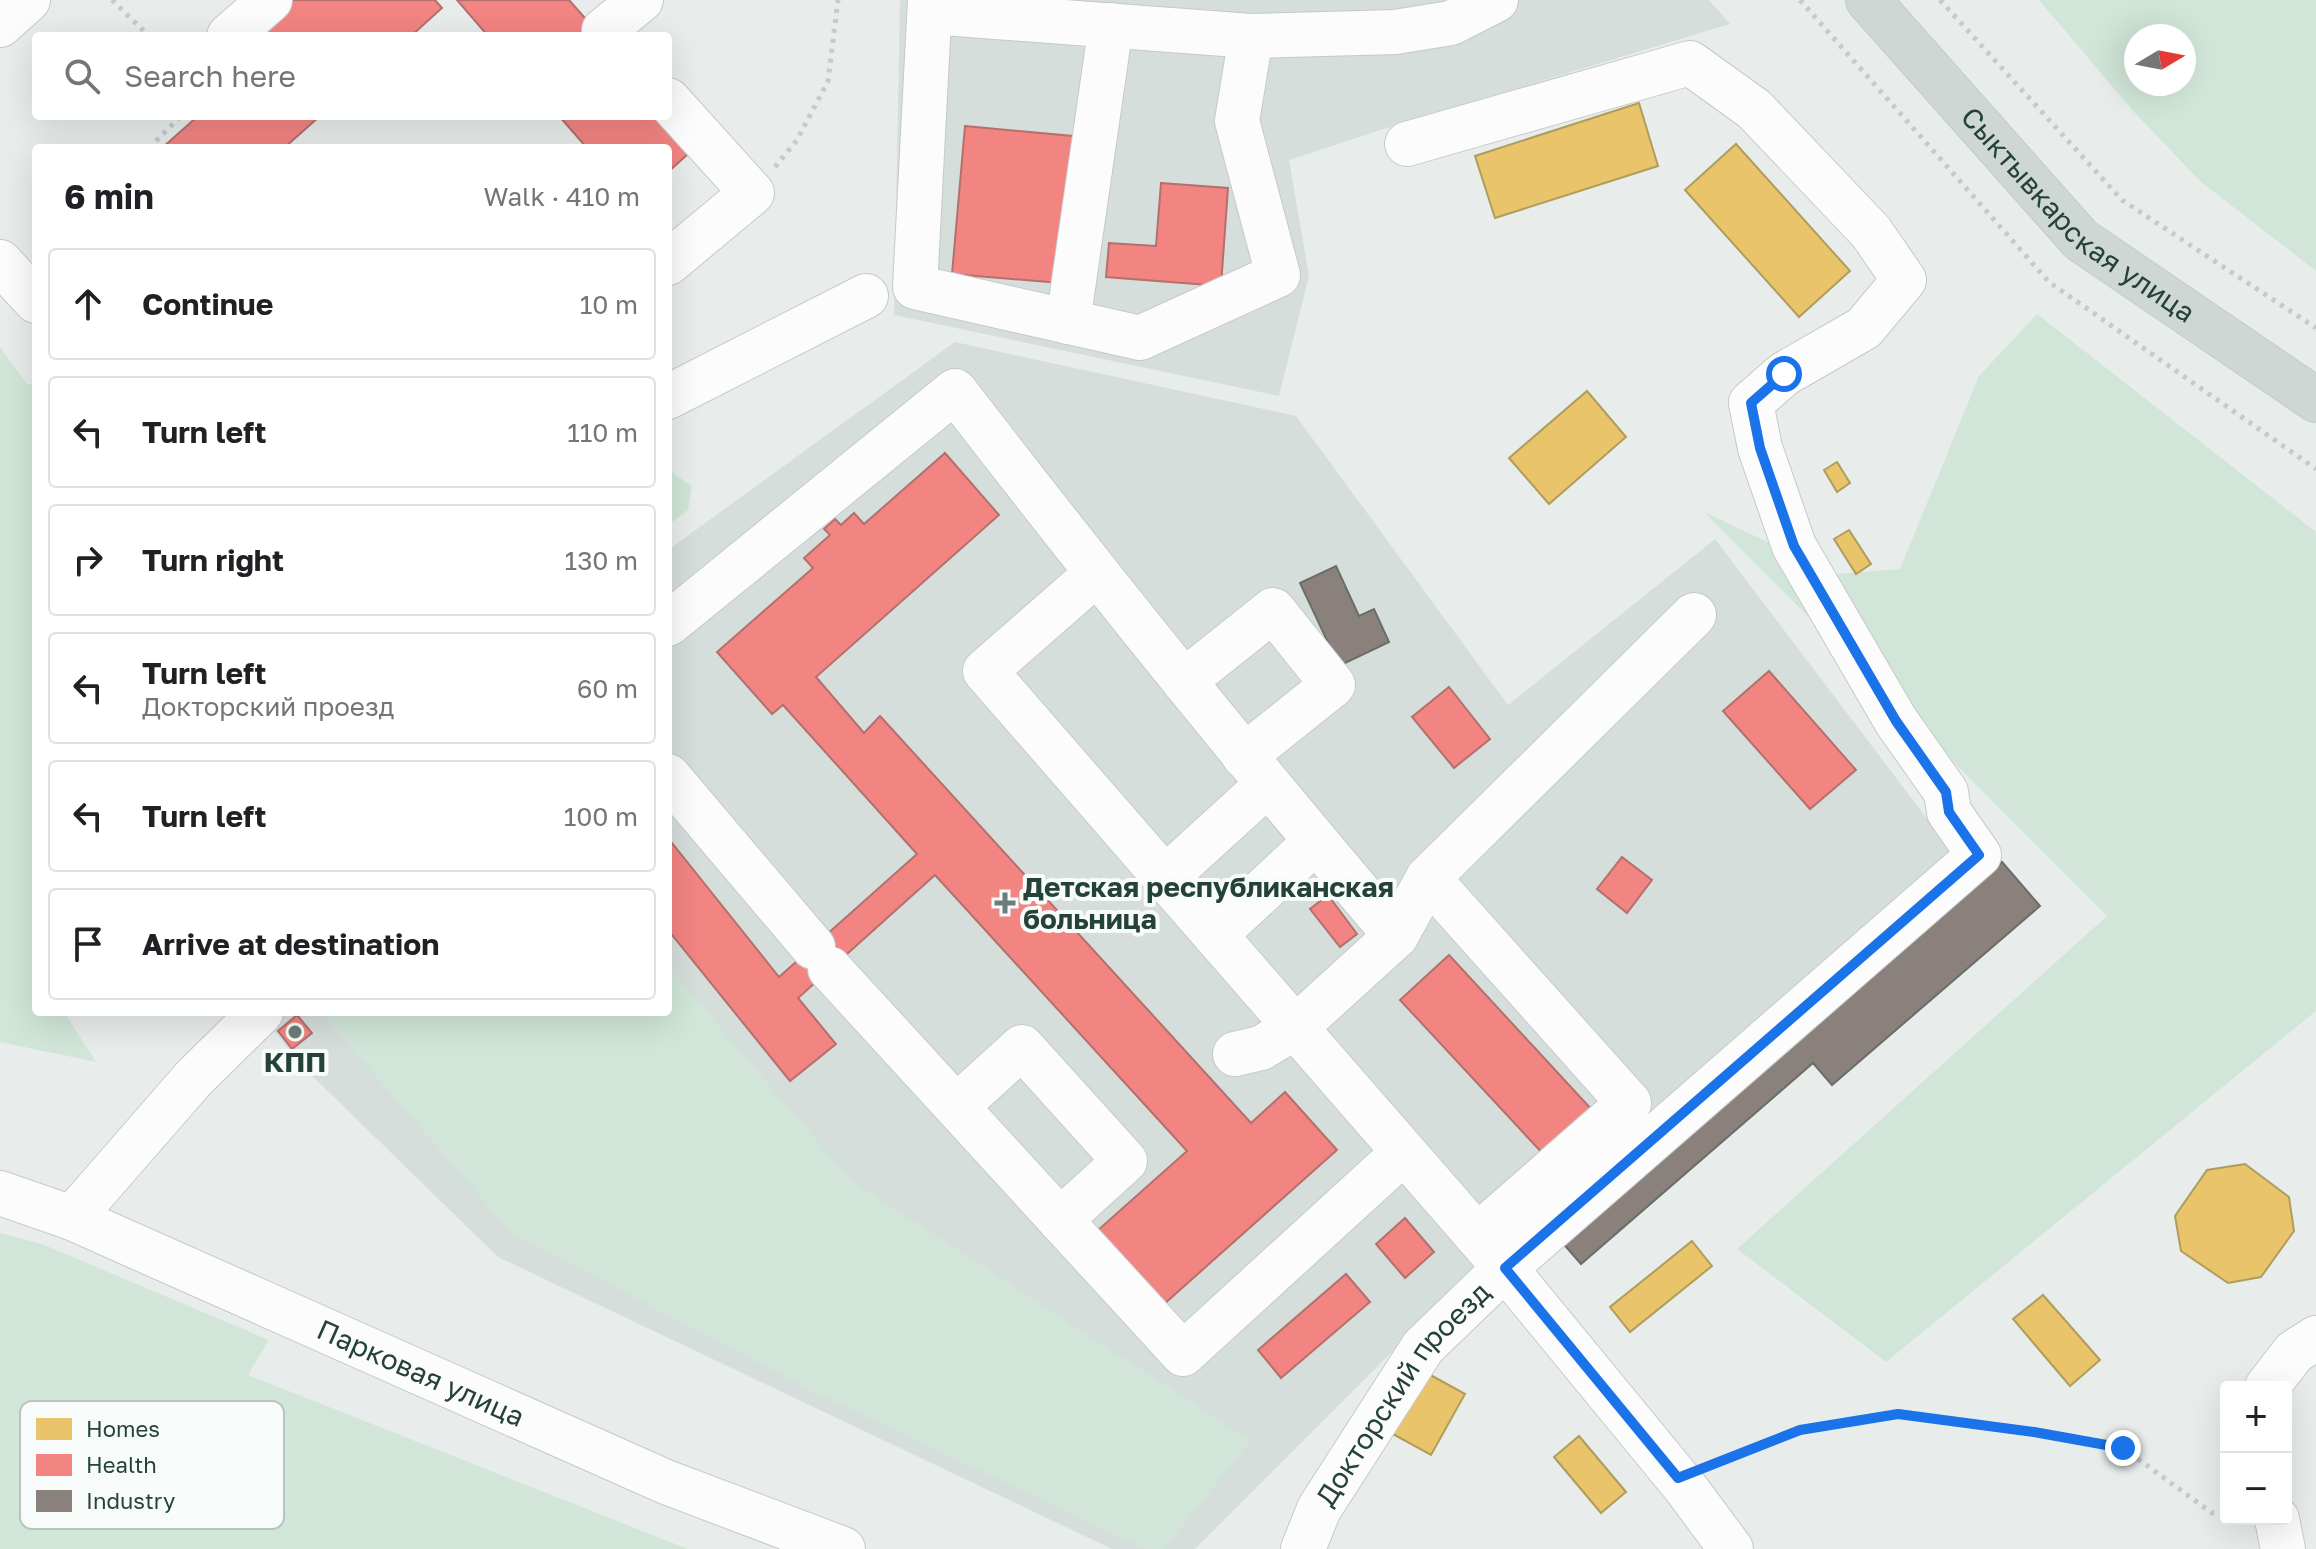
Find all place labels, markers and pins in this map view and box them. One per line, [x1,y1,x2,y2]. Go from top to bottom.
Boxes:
place label: Детская республиканская больница [1023,870,1394,935]
marker: Детская республиканская больница [994,892,1016,914]
marker: КПП [286,1023,304,1041]
place label: КПП [264,1045,326,1078]

